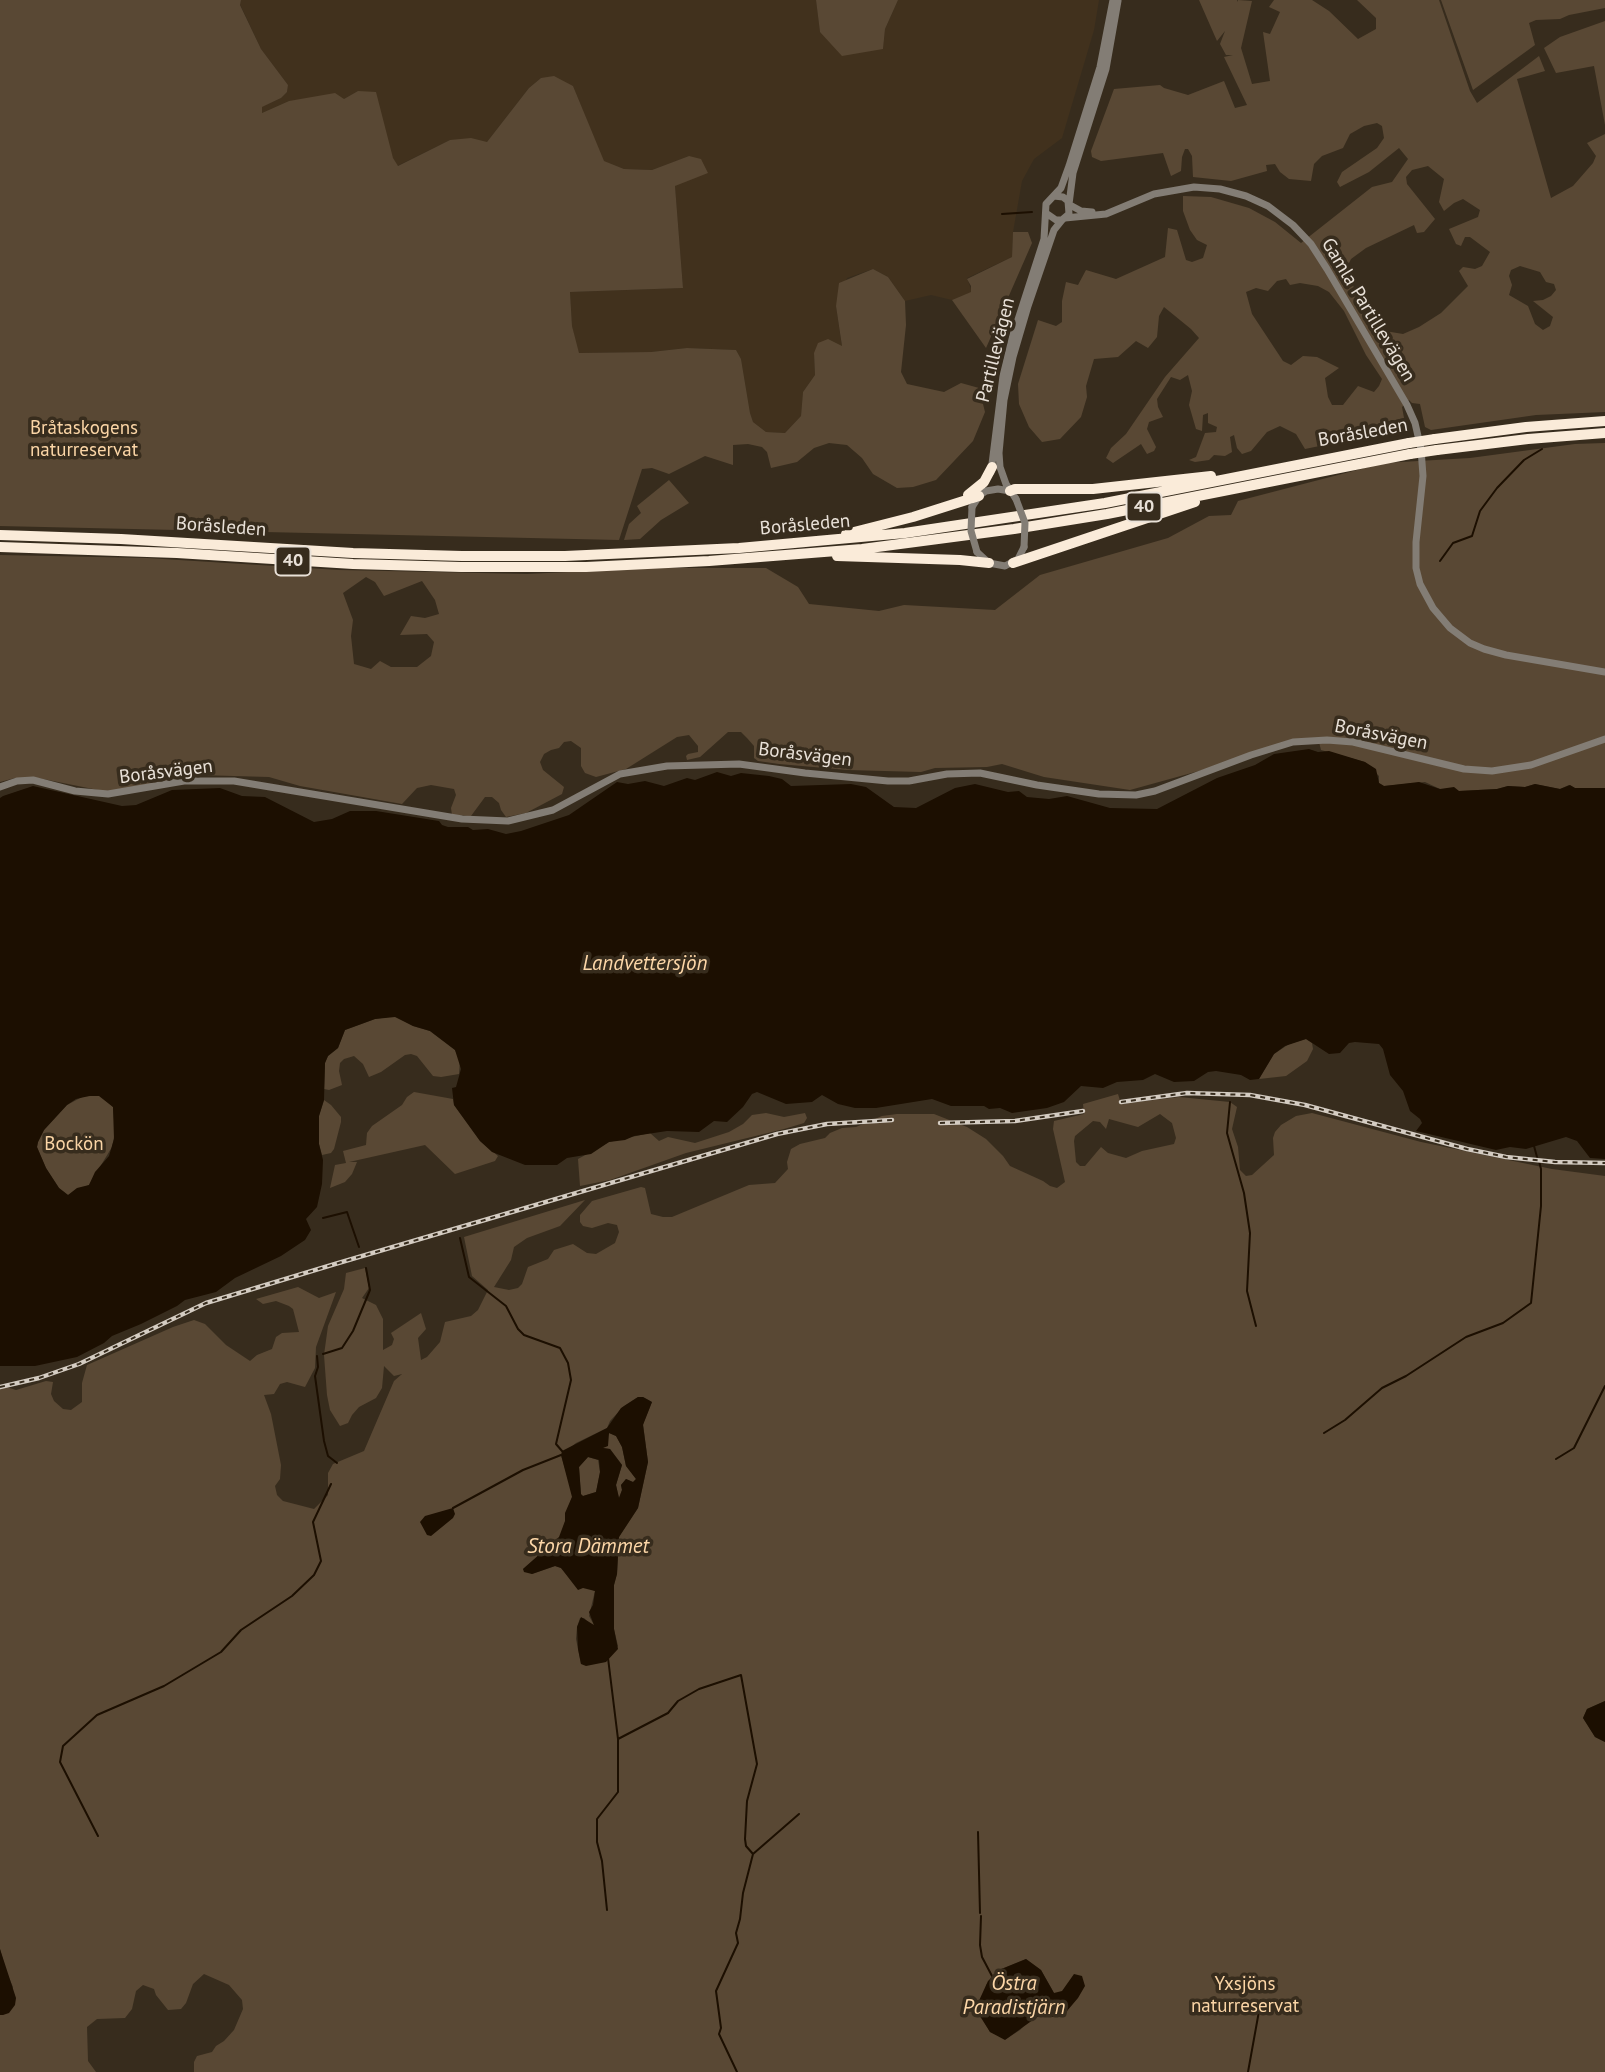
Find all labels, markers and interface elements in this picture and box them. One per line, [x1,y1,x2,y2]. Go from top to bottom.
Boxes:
street label: Gamla Partillevägen [1316,234,1420,386]
street label: Partillevägen [972,295,1020,405]
street label: Boråsleden [1316,414,1410,452]
park label: Bråtaskogens naturreservat [30,418,138,462]
road number: 40 [1126,492,1162,522]
street label: Boråsleden [759,510,851,540]
street label: Boråsleden [175,512,267,542]
road number: 40 [276,546,310,576]
street label: Boråsvägen [1333,715,1429,755]
street label: Boråsvägen [757,738,853,772]
street label: Boråsvägen [118,755,214,789]
water label: Landvettersjön [582,951,708,977]
park label: Bockön [44,1134,104,1156]
water label: Stora Dämmet [527,1534,649,1560]
water label: Östra Paradistjärn [963,1971,1065,2021]
park label: Yxsjöns naturreservat [1191,1974,1299,2018]

